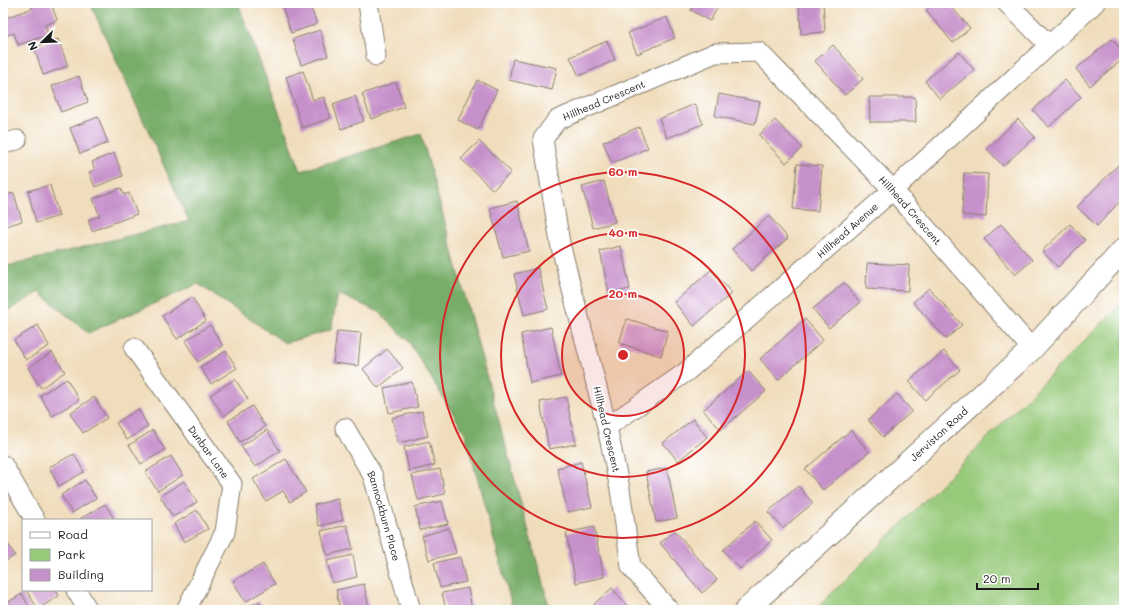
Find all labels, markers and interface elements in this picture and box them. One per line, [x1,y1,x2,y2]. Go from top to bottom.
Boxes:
north arrow [22,22,62,62]
text: N [24,39,41,53]
street label: Hillhead Crescent [560,77,647,124]
text: 60 m [609,163,637,179]
street label: Hillhead Crescent [876,173,945,248]
street label: Hillhead Avenue [814,199,881,261]
text: 40 m [608,224,638,240]
text: 20 m [609,285,637,301]
centre of rings [616,348,630,362]
street label: Hillhead Crescent [590,385,624,473]
street label: Jerviston Road [907,404,971,464]
street label: Dunbar Lane [185,423,233,481]
street label: Bannockburn Place [364,468,404,563]
legend [22,519,152,591]
text: Road [58,526,88,542]
text: Park [58,546,85,562]
scale bar [977,565,1038,591]
text: Building [58,566,104,582]
text: 20 m [983,570,1011,586]

